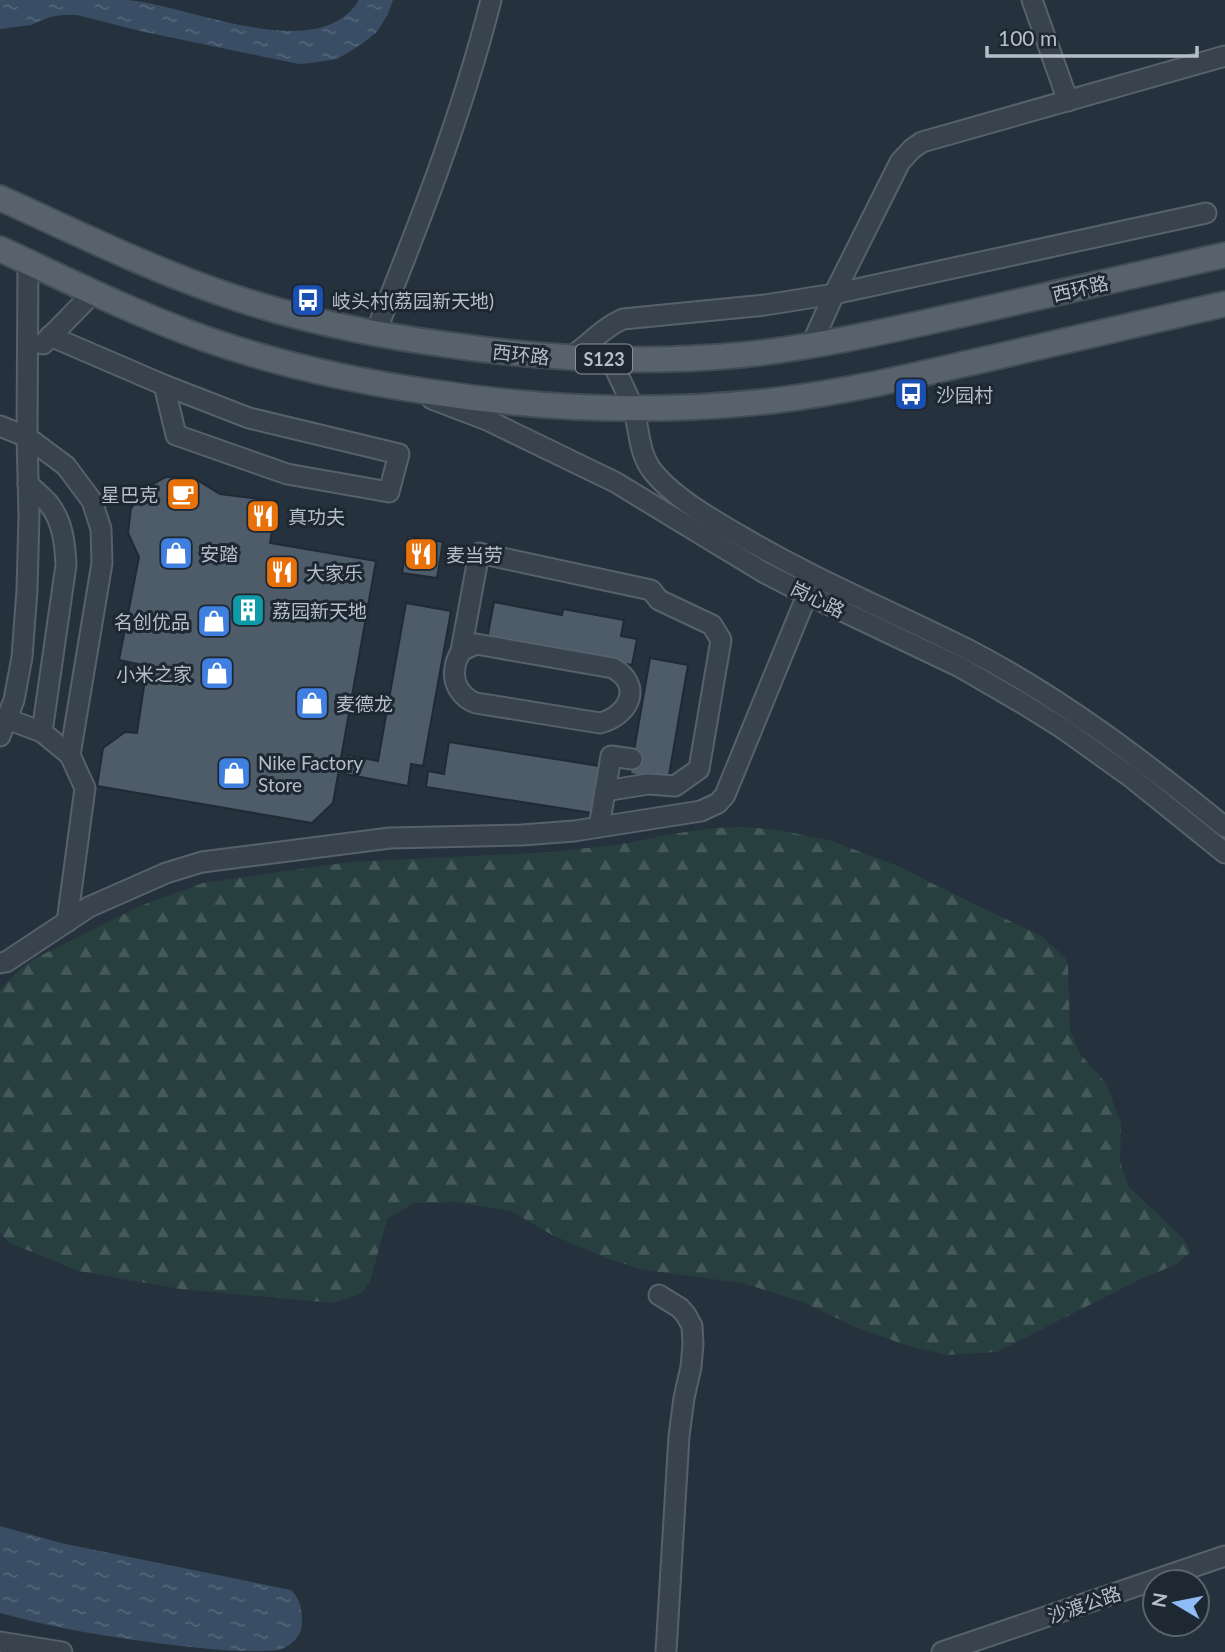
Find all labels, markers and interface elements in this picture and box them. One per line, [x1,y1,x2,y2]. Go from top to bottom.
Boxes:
scale bar [987,14,1197,58]
text: 100 m [998,25,1057,50]
street label: 西环路 [1050,270,1110,306]
bus stop icon: 岐头村(荔园新天地) [289,281,327,319]
place label: 岐头村(荔园新天地) [332,289,494,312]
street label: 西环路 [491,340,551,368]
road number: S123 [576,344,632,374]
bus stop icon: 沙园村 [892,375,930,413]
place label: 沙园村 [936,383,993,406]
cafe icon: 星巴克 [164,475,202,513]
place label: 星巴克 [101,483,158,506]
restaurant icon: 真功夫 [244,497,282,535]
place label: 真功夫 [288,505,345,528]
shop icon: 安踏 [157,534,195,572]
restaurant icon: 麦当劳 [402,535,440,573]
place label: 安踏 [200,542,238,565]
place label: 麦当劳 [446,543,503,566]
restaurant icon: 大家乐 [263,553,301,591]
place label: 大家乐 [306,561,363,584]
street label: 岗心路 [787,576,849,622]
building icon: 荔园新天地 [229,591,267,629]
place label: 荔园新天地 [272,599,367,622]
shop icon: 名创优品 [195,602,233,640]
place label: 名创优品 [114,610,190,633]
shop icon: 小米之家 [198,654,236,692]
place label: 小米之家 [116,662,192,685]
shop icon: 麦德龙 [293,684,331,722]
place label: 麦德龙 [336,692,393,715]
place label: Nike Factory Store [258,751,363,796]
shop icon: Nike Factory Store [215,754,253,792]
north arrow [1141,1568,1211,1638]
street label: 沙渡公路 [1044,1581,1124,1627]
text: N [1146,1591,1171,1609]

